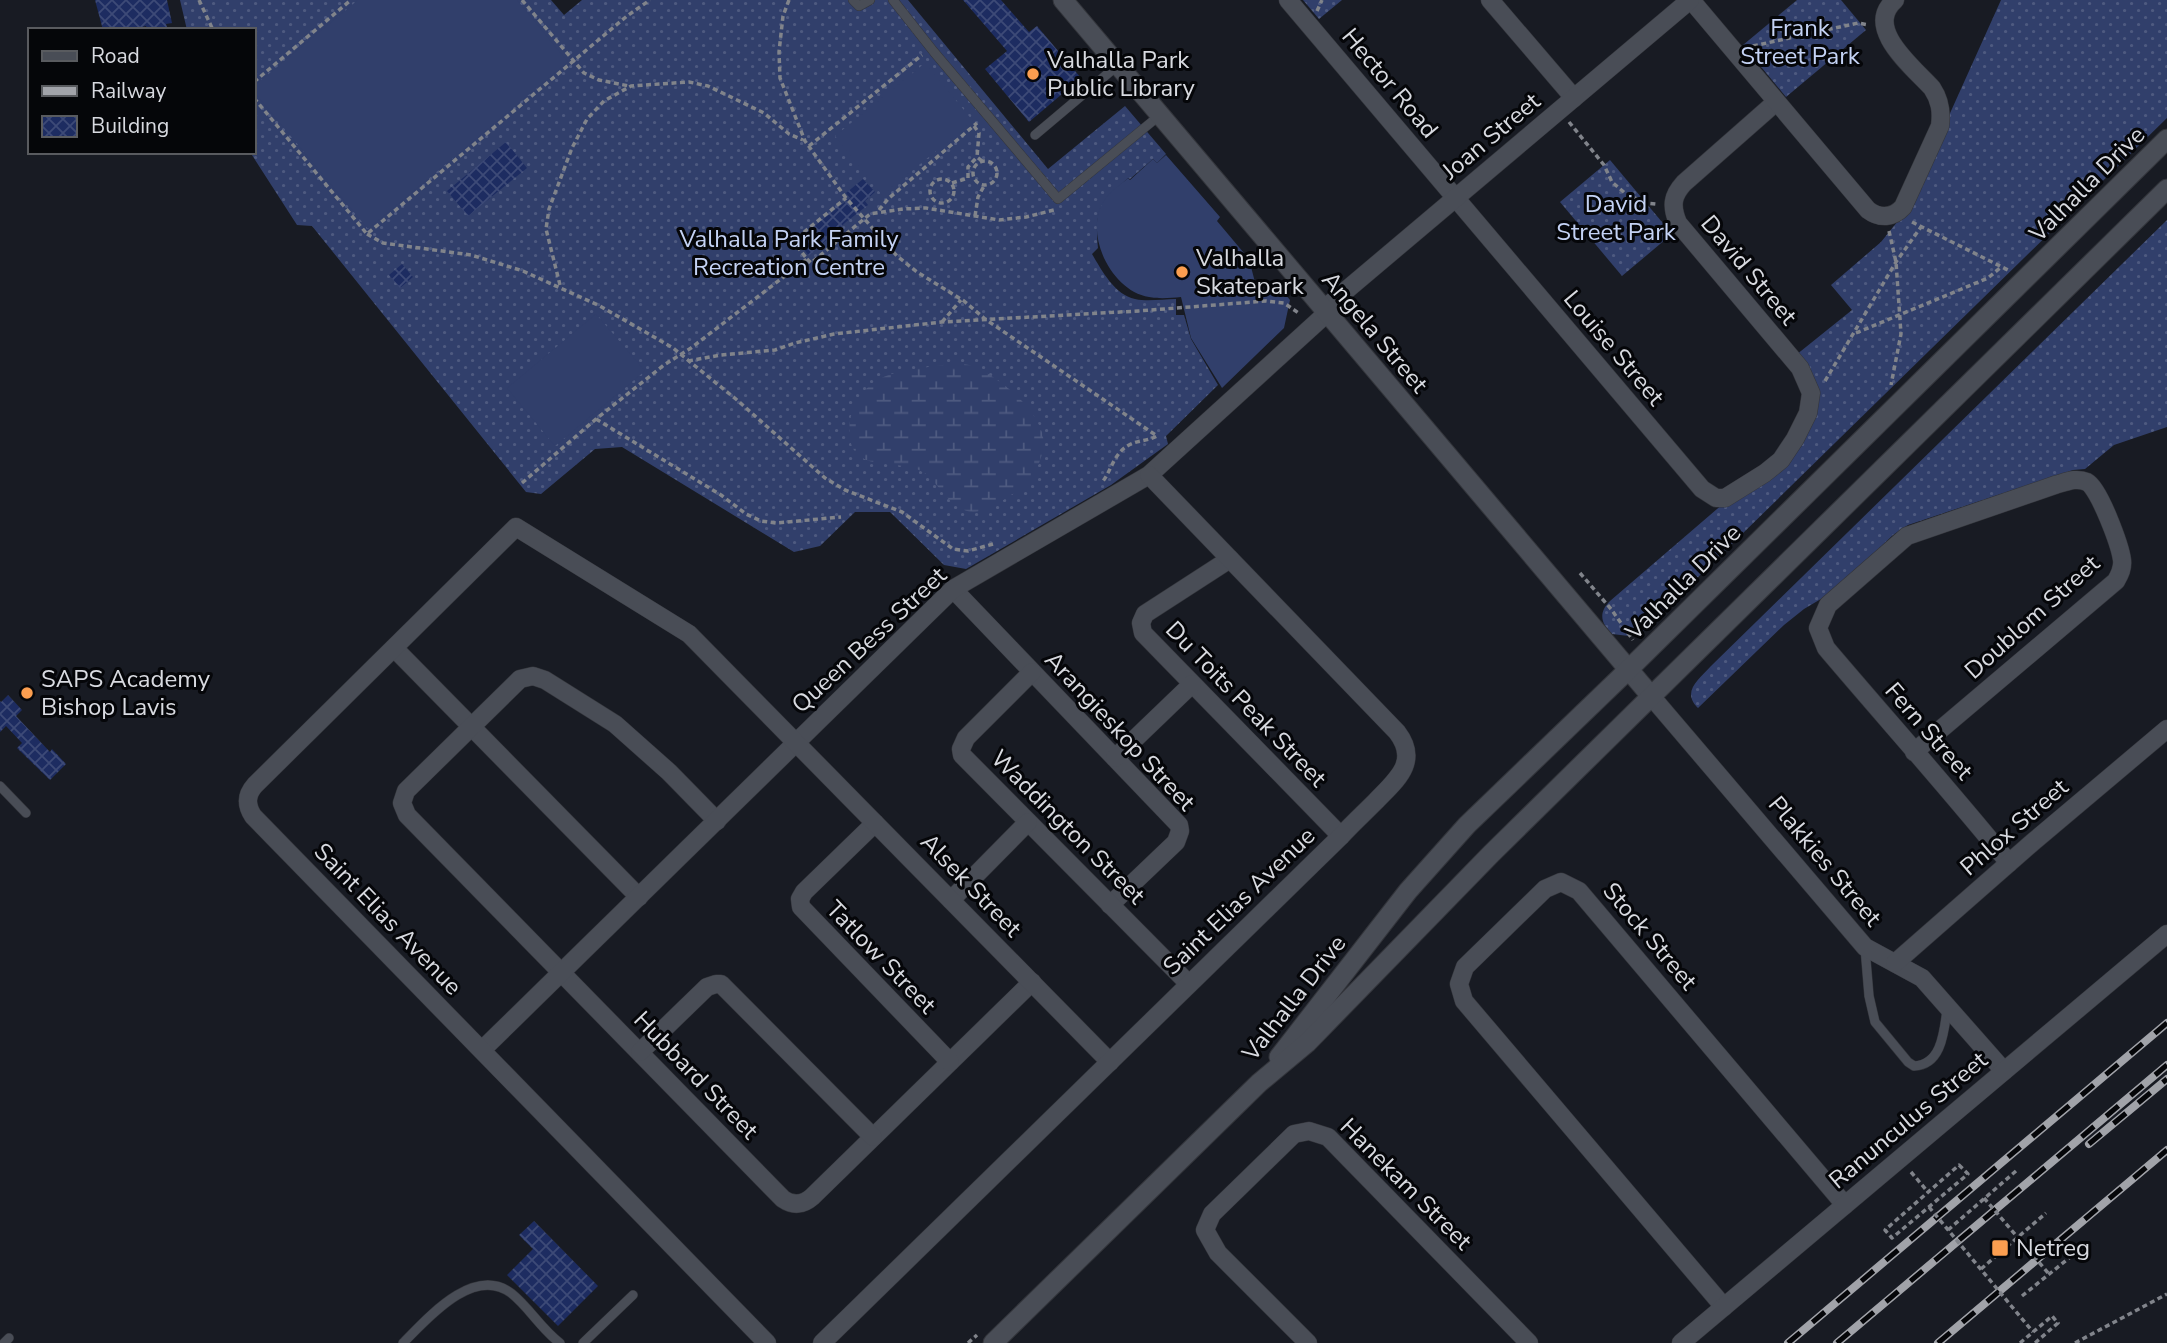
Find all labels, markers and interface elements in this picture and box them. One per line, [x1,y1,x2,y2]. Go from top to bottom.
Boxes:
park label: Frank Street Park [1740,12,1861,72]
street label: Hector Road [1335,21,1445,145]
legend [28,28,256,154]
text: Road [91,42,140,70]
place label: Valhalla Park Public Library [1046,44,1196,104]
marker: Valhalla Park Public Library [1025,66,1041,82]
text: Railway [91,77,166,105]
street label: Joan Street [1434,85,1547,187]
text: Building [91,112,169,140]
street label: Valhalla Drive [2021,119,2152,250]
park label: David Street Park [1556,188,1677,248]
street label: David Street [1694,208,1805,332]
park label: Valhalla Park Family Recreation Centre [678,223,899,283]
place label: Valhalla Skatepark [1195,242,1305,302]
marker: Valhalla Skatepark [1174,264,1190,280]
street label: Angela Street [1315,264,1436,400]
street label: Louise Street [1556,284,1672,413]
street label: Valhalla Drive [1617,517,1748,648]
street label: Doublom Street [1958,547,2107,686]
street label: Queen Bess Street [785,559,954,720]
street label: Du Toits Peak Street [1158,614,1334,794]
street label: Arangieskop Street [1038,644,1203,818]
place label: SAPS Academy Bishop Lavis [41,663,211,723]
street label: Fern Street [1878,675,1981,787]
marker: SAPS Academy Bishop Lavis [19,685,35,701]
street label: Waddington Street [984,743,1153,912]
street label: Phlox Street [1953,771,2075,883]
street label: Plakkies Street [1761,789,1889,933]
street label: Saint Elias Avenue [1156,820,1322,982]
street label: Alsek Street [913,826,1029,944]
street label: Saint Elias Avenue [307,836,469,1002]
street label: Stock Street [1596,875,1705,997]
street label: Tatlow Street [819,893,944,1021]
street label: Valhalla Drive [1234,929,1353,1068]
street label: Hubbard Street [627,1004,766,1146]
street label: Ranunculus Street [1822,1044,1995,1196]
street label: Hanekam Street [1333,1111,1479,1257]
place label: Netreg [2016,1232,2090,1264]
marker: Netreg [1990,1238,2010,1258]

